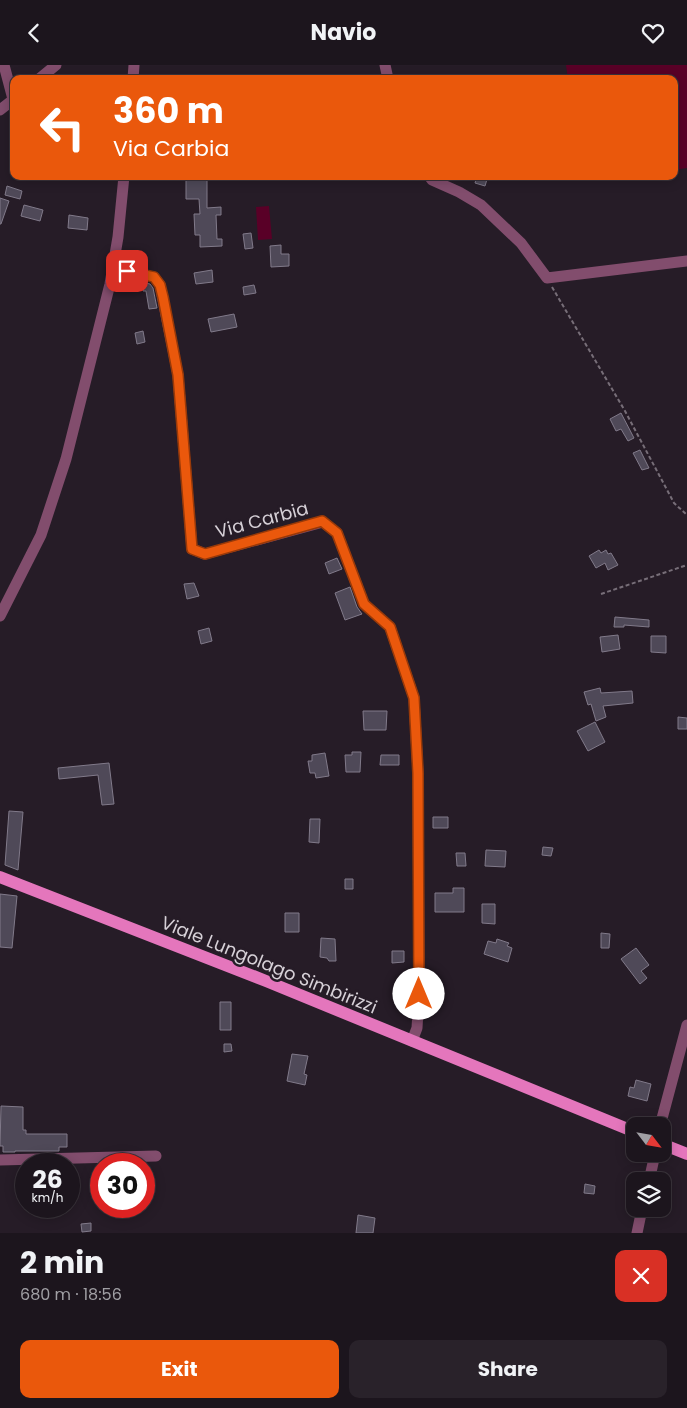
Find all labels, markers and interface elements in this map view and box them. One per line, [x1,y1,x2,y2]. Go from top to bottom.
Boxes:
text: Navio [311,17,376,48]
icon: back [20,19,48,47]
icon: heart [639,19,667,47]
text: 360 m [113,86,224,135]
icon: left [30,95,95,160]
text: Via Carbia [113,133,229,164]
pin [106,250,148,292]
icon: arrive [113,257,141,285]
street label: Via Carbia [213,495,311,544]
street label: Viale Lungolago Simbirizzi [157,910,381,1019]
position arrow [392,967,444,1019]
north arrow [626,1117,671,1163]
map controls [626,1117,671,1217]
speed limit sign: 30 [90,1153,155,1218]
text: 26 [32,1162,63,1197]
button: layers [626,1172,671,1217]
text: km/h [32,1189,63,1206]
text: 2 min [20,1241,104,1284]
button: close [615,1250,667,1302]
text: 680 m · 18:56 [20,1283,122,1306]
button: Exit [20,1340,339,1398]
button: Share [349,1340,667,1398]

